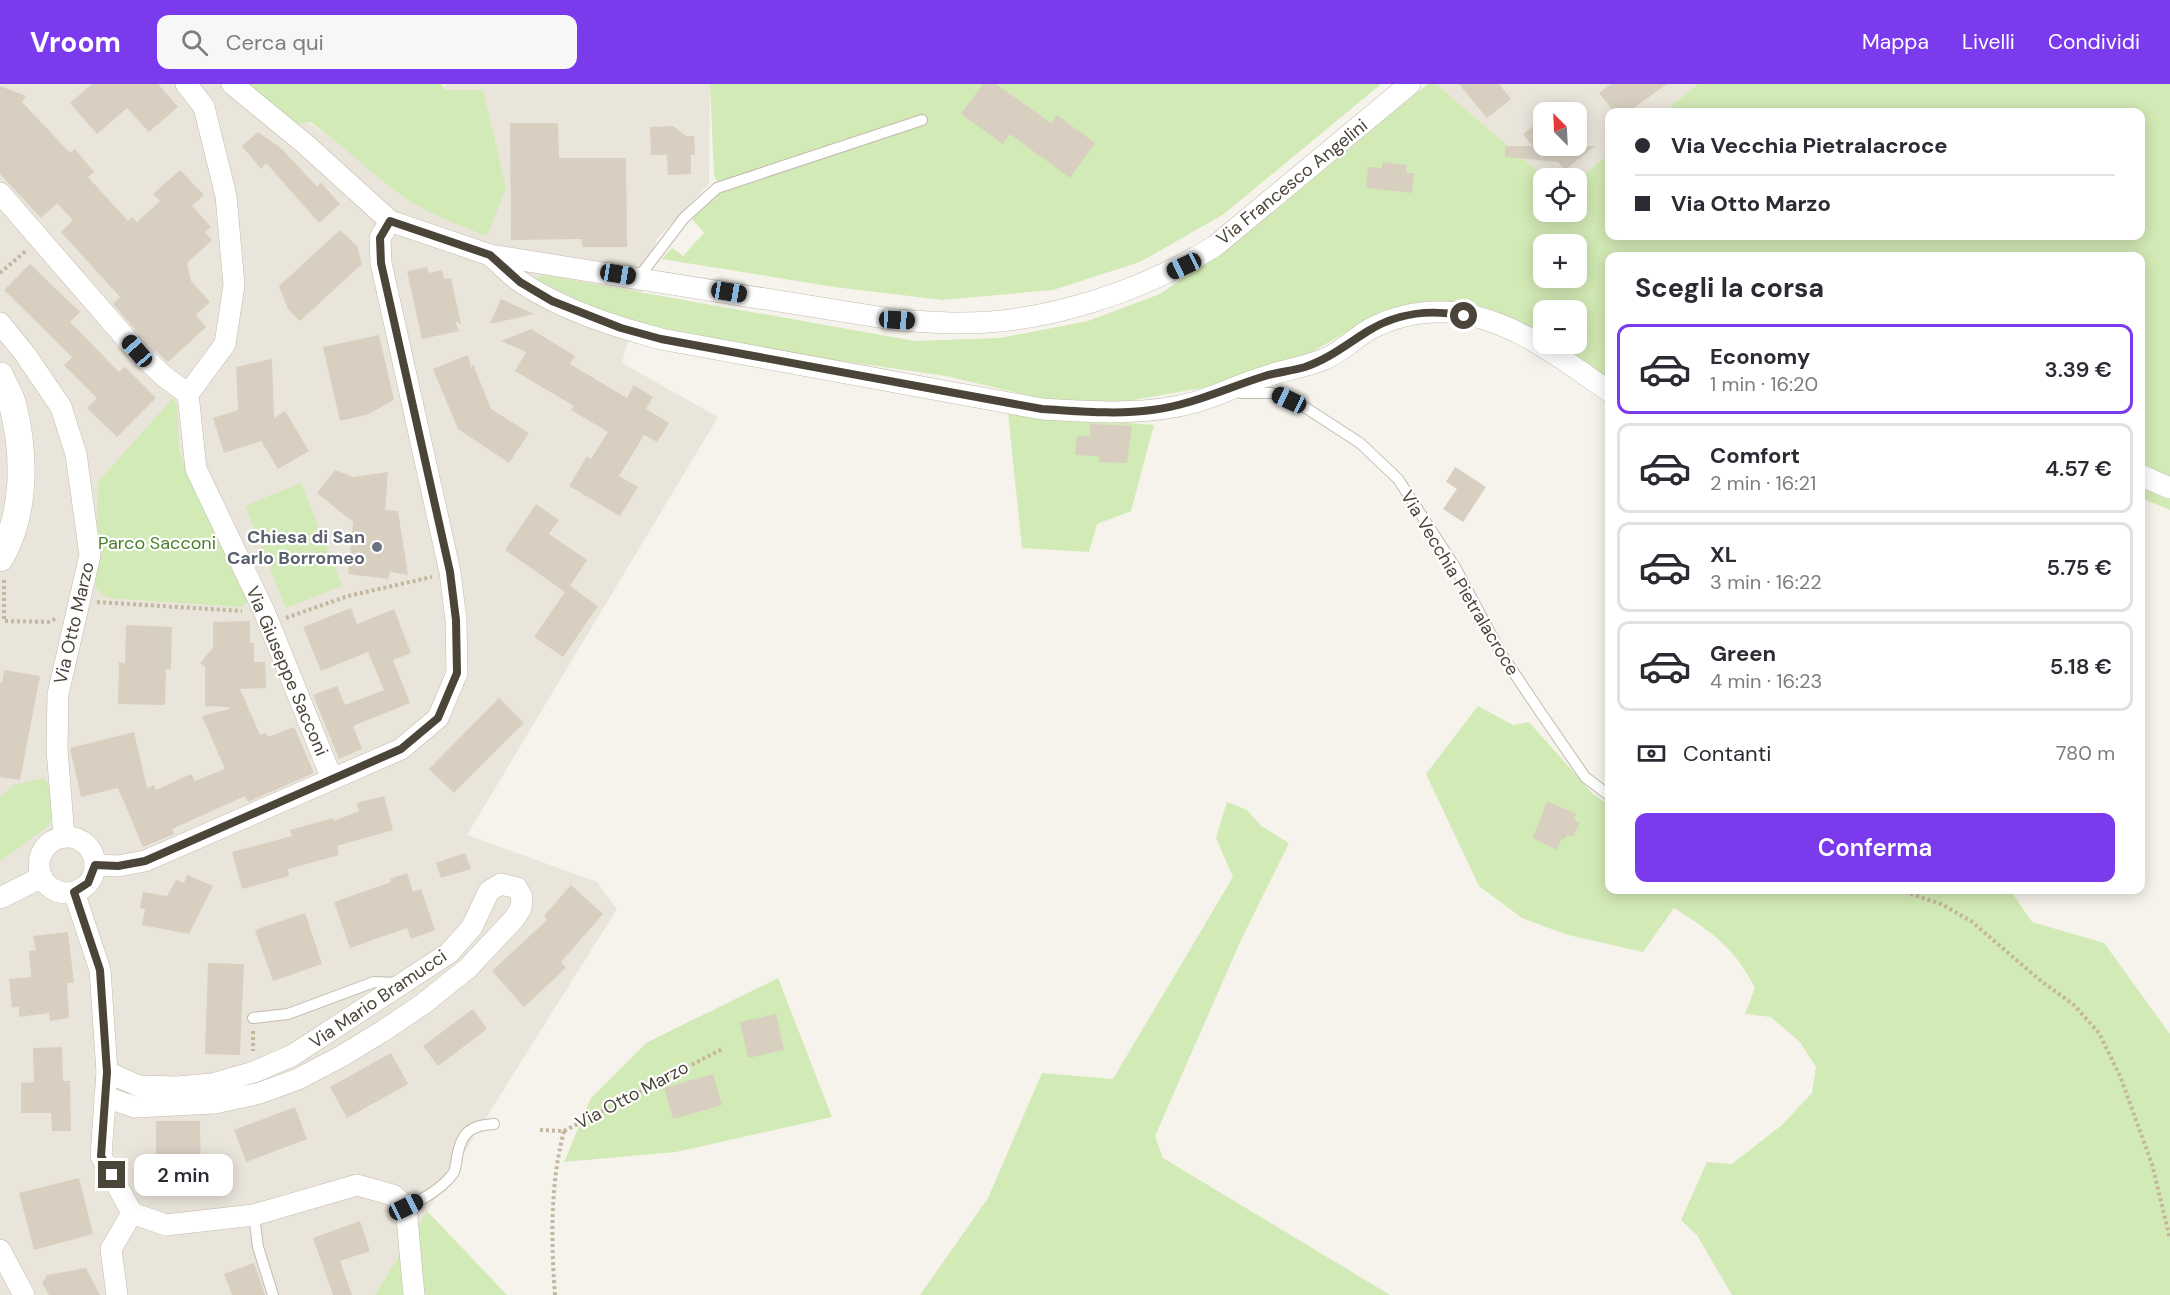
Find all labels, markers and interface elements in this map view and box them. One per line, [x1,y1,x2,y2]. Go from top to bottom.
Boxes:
search box [157,15,577,69]
text: Vroom [30,24,121,61]
icon: search [178,26,211,59]
text: Cerca qui [226,28,324,57]
text: Mappa [1862,28,1929,56]
text: Livelli [1962,28,2015,56]
text: Condividi [2048,28,2140,56]
north arrow [1533,102,1587,156]
map controls [1533,102,1587,354]
street label: Via Francesco Angelini [1211,114,1373,250]
text: Via Vecchia Pietralacroce [1671,131,1947,160]
button: locate [1533,168,1587,222]
text: Via Otto Marzo [1671,189,1831,218]
button: + [1533,234,1587,288]
car [1164,250,1204,282]
car [599,262,637,286]
text: Scegli la corsa [1635,270,1824,305]
car [710,280,748,304]
button: − [1533,300,1587,354]
route start [1450,302,1477,329]
car [879,310,915,330]
car [118,332,156,370]
icon: car [1638,342,1692,396]
text: Economy [1710,342,1810,371]
text: 3.39 € [2044,355,2112,384]
text: 1 min · 16:20 [1710,371,1818,397]
car [1269,384,1309,416]
icon: car [1638,441,1692,495]
text: Comfort [1710,441,1800,470]
text: 4.57 € [2045,454,2112,483]
text: 2 min · 16:21 [1710,470,1816,496]
street label: Via Vecchia Pietralacroce [1395,486,1525,680]
place label: Chiesa di San Carlo Borromeo [227,525,365,570]
park label: Parco Sacconi [98,531,216,555]
marker: Chiesa di San Carlo Borromeo [370,540,384,554]
icon: car [1638,540,1692,594]
text: XL [1710,540,1737,569]
text: 5.75 € [2046,553,2112,582]
street label: Via Otto Marzo [48,560,100,686]
text: 3 min · 16:22 [1710,569,1822,595]
street label: Via Giuseppe Sacconi [240,582,334,760]
icon: car [1638,639,1692,693]
text: Green [1710,639,1776,668]
text: 5.18 € [2050,652,2112,681]
text: 4 min · 16:23 [1710,668,1822,694]
icon: cash [1635,737,1668,770]
text: Contanti [1683,739,1772,768]
text: 780 m [2056,740,2115,766]
button: Conferma [1635,813,2115,882]
street label: Via Mario Bramucci [305,944,451,1054]
street label: Via Otto Marzo [571,1055,693,1135]
callout: 2 min [133,1154,232,1196]
route end [98,1161,125,1188]
text: 2 min [157,1162,210,1188]
car [386,1191,426,1223]

